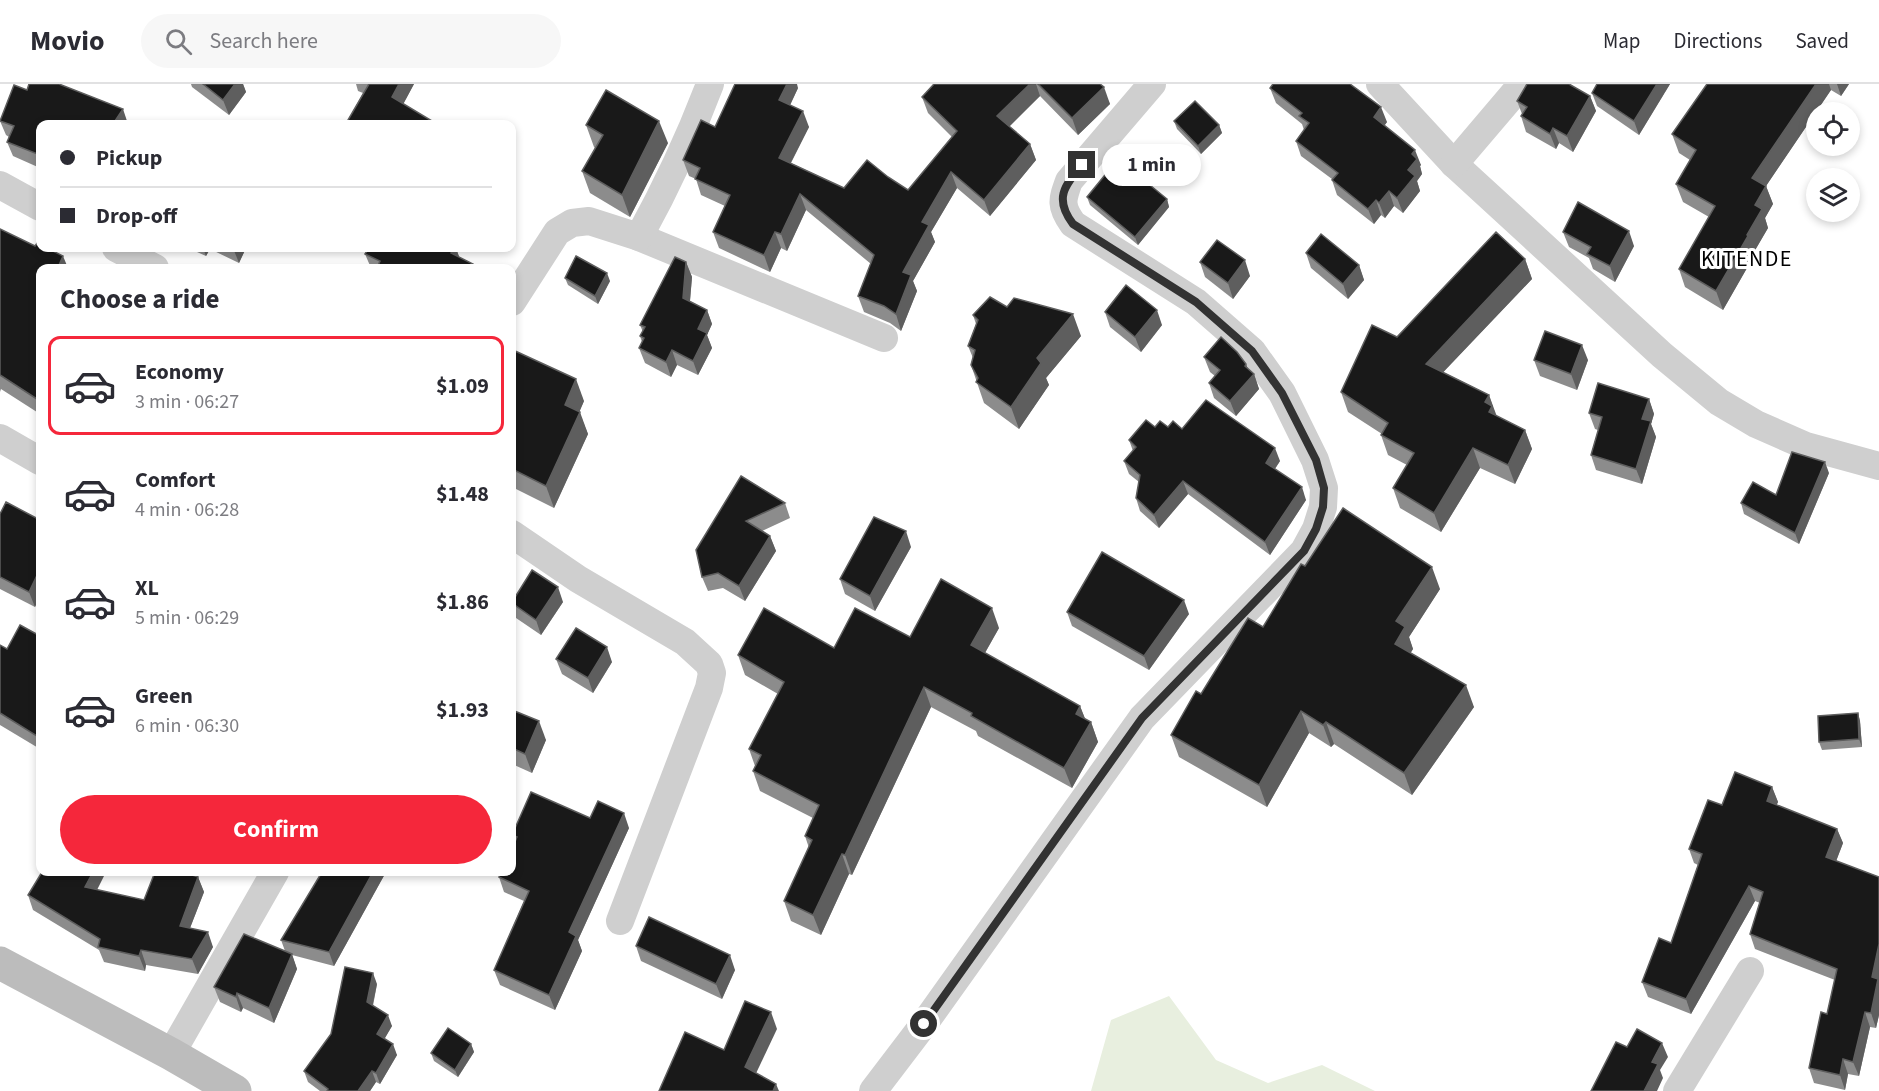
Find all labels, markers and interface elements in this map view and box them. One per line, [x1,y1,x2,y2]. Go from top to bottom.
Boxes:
search box [141,14,561,68]
text: Movio [30,21,105,61]
icon: search [162,25,195,58]
text: Search here [210,25,318,57]
text: Map [1603,26,1641,56]
text: Directions [1674,26,1762,56]
text: Saved [1795,26,1849,56]
map controls [1806,102,1860,222]
button: locate [1806,102,1860,156]
text: Pickup [96,142,162,174]
callout: 1 min [1103,144,1202,186]
route end [1068,151,1095,178]
text: 1 min [1127,151,1176,179]
button: layers [1806,168,1860,222]
text: Drop-off [96,200,177,232]
district label: KITENDE [1701,243,1793,275]
text: Choose a ride [60,280,220,319]
text: Economy [135,356,224,388]
icon: car [63,359,117,413]
text: $1.09 [436,370,489,402]
text: 3 min · 06:27 [135,388,239,416]
text: Comfort [135,464,216,496]
icon: car [63,467,117,521]
text: $1.48 [436,478,489,510]
text: 4 min · 06:28 [135,496,239,524]
text: XL [135,572,159,604]
icon: car [63,575,117,629]
text: $1.86 [436,586,489,618]
text: 5 min · 06:29 [135,604,239,632]
text: Green [135,680,193,712]
icon: car [63,683,117,737]
text: $1.93 [436,694,489,726]
text: 6 min · 06:30 [135,712,239,740]
button: Confirm [60,795,492,864]
route start [910,1010,937,1037]

